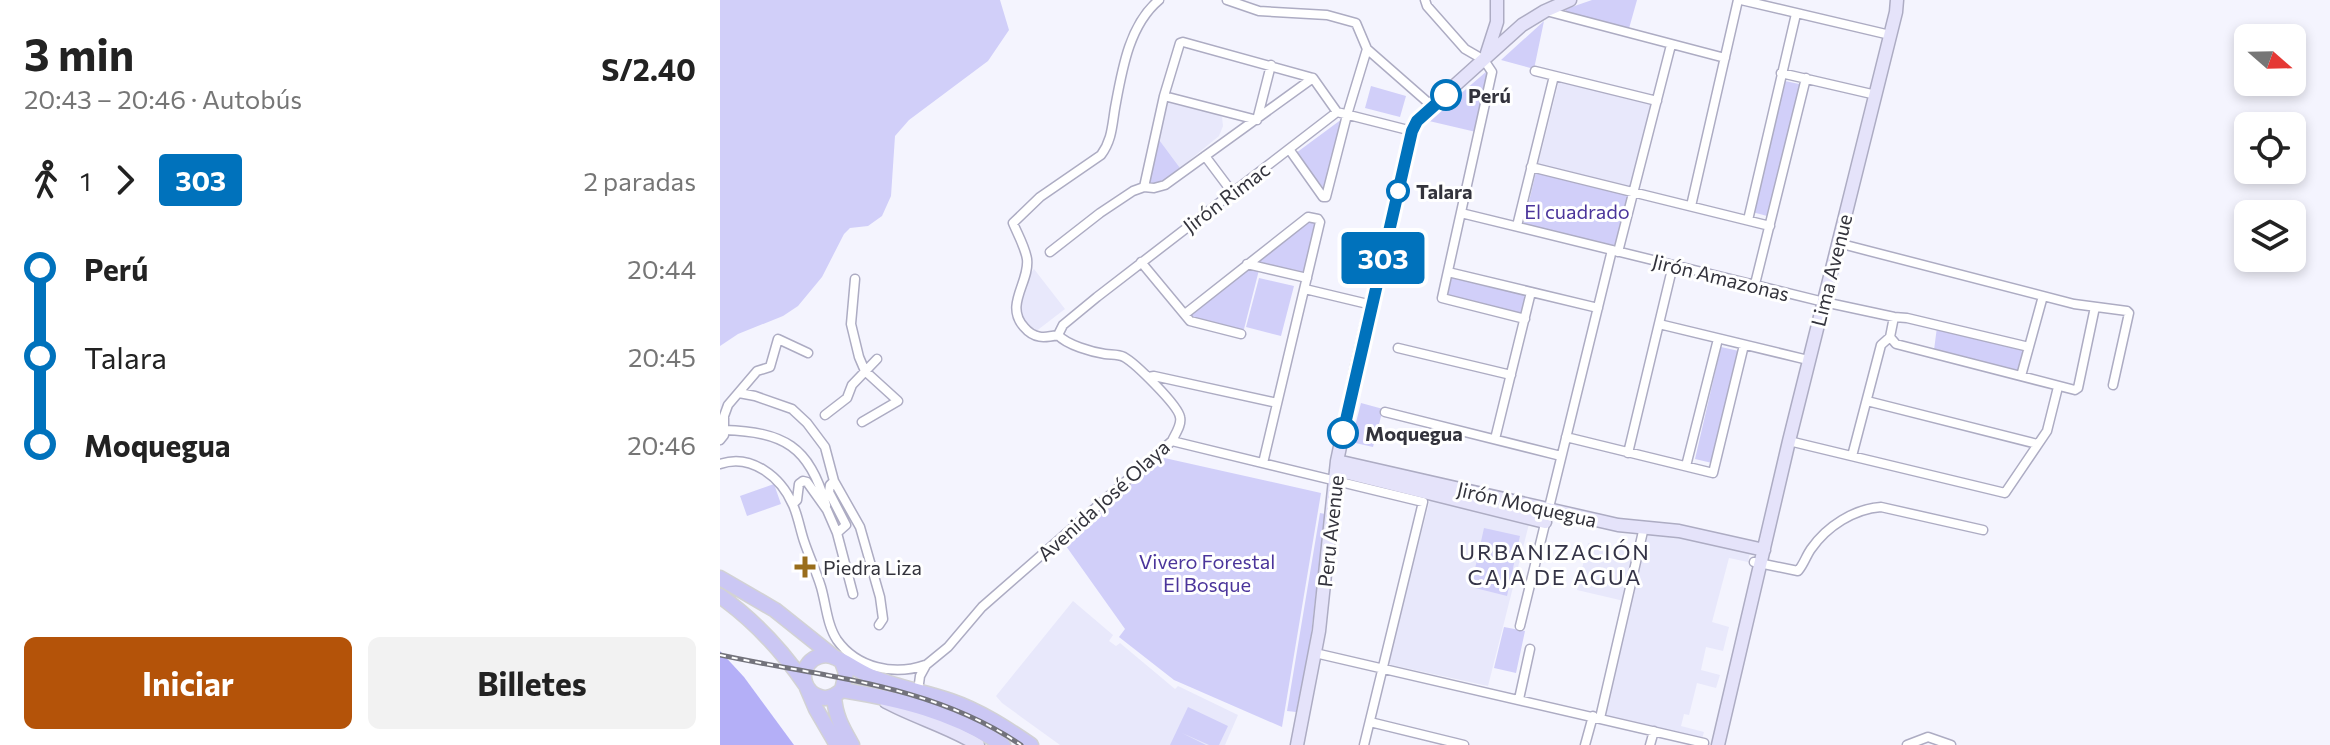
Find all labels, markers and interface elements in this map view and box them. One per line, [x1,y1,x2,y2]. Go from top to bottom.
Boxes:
north arrow [2234,24,2306,96]
map controls [2234,24,2306,272]
text: 3 min [24,26,134,80]
text: S/2.40 [601,50,696,87]
marker: Perú [1431,80,1461,110]
text: 20:43 – 20:46 · Autobús [24,83,302,114]
place label: Perú [1468,83,1511,107]
button: locate [2234,112,2306,184]
street label: Jirón Rimac [1178,157,1274,237]
icon: walk [24,158,68,202]
icon: forward [103,158,147,202]
text: 303 [175,163,226,197]
text: 1 [80,165,91,196]
text: 2 paradas [583,165,696,196]
place label: Talara [1416,179,1473,203]
marker: Talara [1387,180,1409,202]
park label: El cuadrado [1524,199,1630,223]
button: layers [2234,200,2306,272]
street label: Lima Avenue [1805,211,1857,329]
line badge: 303 [1337,232,1429,284]
text: 303 [1357,241,1409,275]
street label: Jirón Amazonas [1650,248,1792,306]
text: Perú [84,250,148,287]
text: 20:44 [627,253,696,284]
text: Talara [84,338,167,375]
text: 20:45 [628,341,696,372]
marker: Moquegua [1328,418,1358,448]
place label: Moquegua [1365,421,1463,445]
text: Moquegua [84,426,231,463]
text: 20:46 [627,429,696,460]
street label: Avenida José Olaya [1032,434,1174,566]
street label: Peru Avenue [1312,474,1348,588]
street label: Jirón Moquegua [1455,476,1599,532]
district label: URBANIZACIÓN CAJA DE AGUA [1459,538,1651,590]
park label: Vivero Forestal El Bosque [1139,549,1275,596]
place label: Piedra Liza [823,555,922,579]
marker: Piedra Liza [794,556,816,578]
button: Iniciar [24,637,352,729]
button: Billetes [368,637,696,729]

